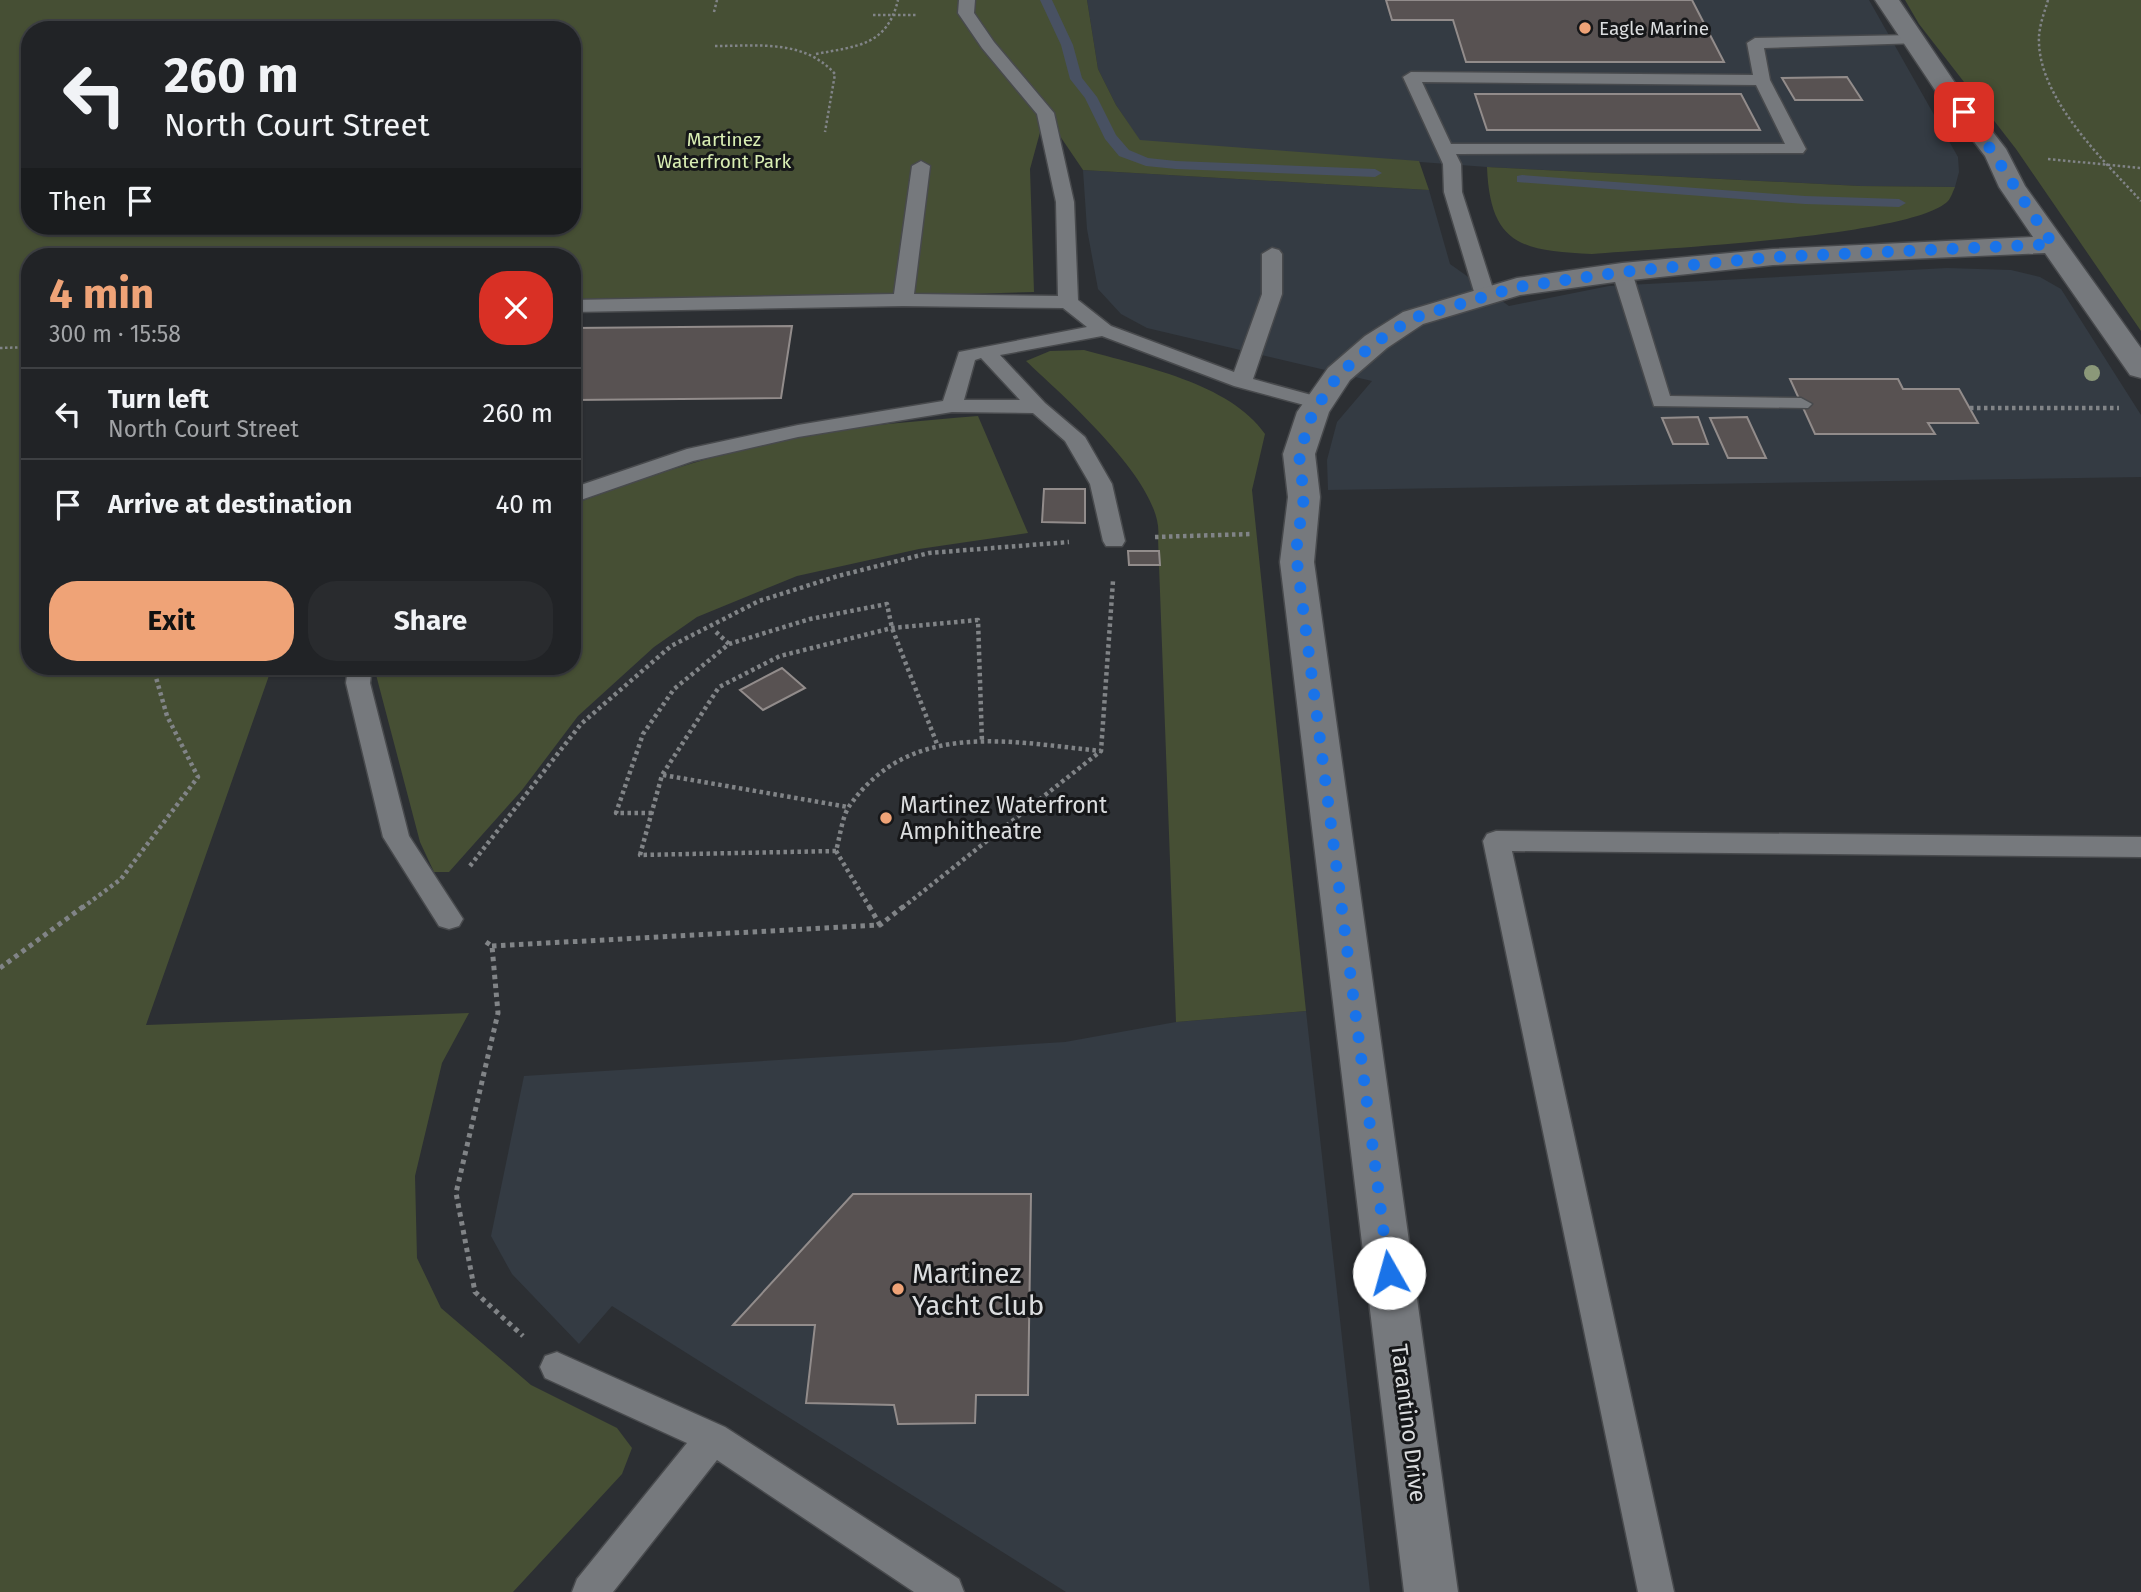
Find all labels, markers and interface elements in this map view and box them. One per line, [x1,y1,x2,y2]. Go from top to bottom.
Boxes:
place label: Eagle Marine [1599,17,1709,40]
marker: Eagle Marine [1577,20,1593,36]
text: 260 m [164,46,299,105]
icon: left [49,49,140,140]
pin [1934,82,1994,142]
icon: arrive [1945,93,1983,131]
text: North Court Street [164,106,429,144]
park label: Martinez Waterfront Park [657,128,791,173]
icon: arrive [121,182,159,220]
text: Then [49,186,107,217]
text: 4 min [49,269,154,319]
button: close [479,271,553,345]
text: 300 m · 15:58 [49,320,181,348]
text: Turn left [108,384,209,415]
icon: left [49,395,87,433]
text: 260 m [483,398,553,429]
text: North Court Street [108,415,299,443]
icon: arrive [49,486,87,524]
text: Arrive at destination [108,489,352,520]
text: 40 m [495,489,553,520]
button: Exit [49,581,294,661]
button: Share [308,581,553,661]
place label: Martinez Waterfront Amphitheatre [900,791,1108,845]
marker: Martinez Waterfront Amphitheatre [878,810,894,826]
position arrow [1352,1236,1426,1310]
place label: Martinez Yacht Club [912,1257,1044,1322]
marker: Martinez Yacht Club [890,1281,906,1297]
street label: Tarantino Drive [1385,1342,1433,1504]

